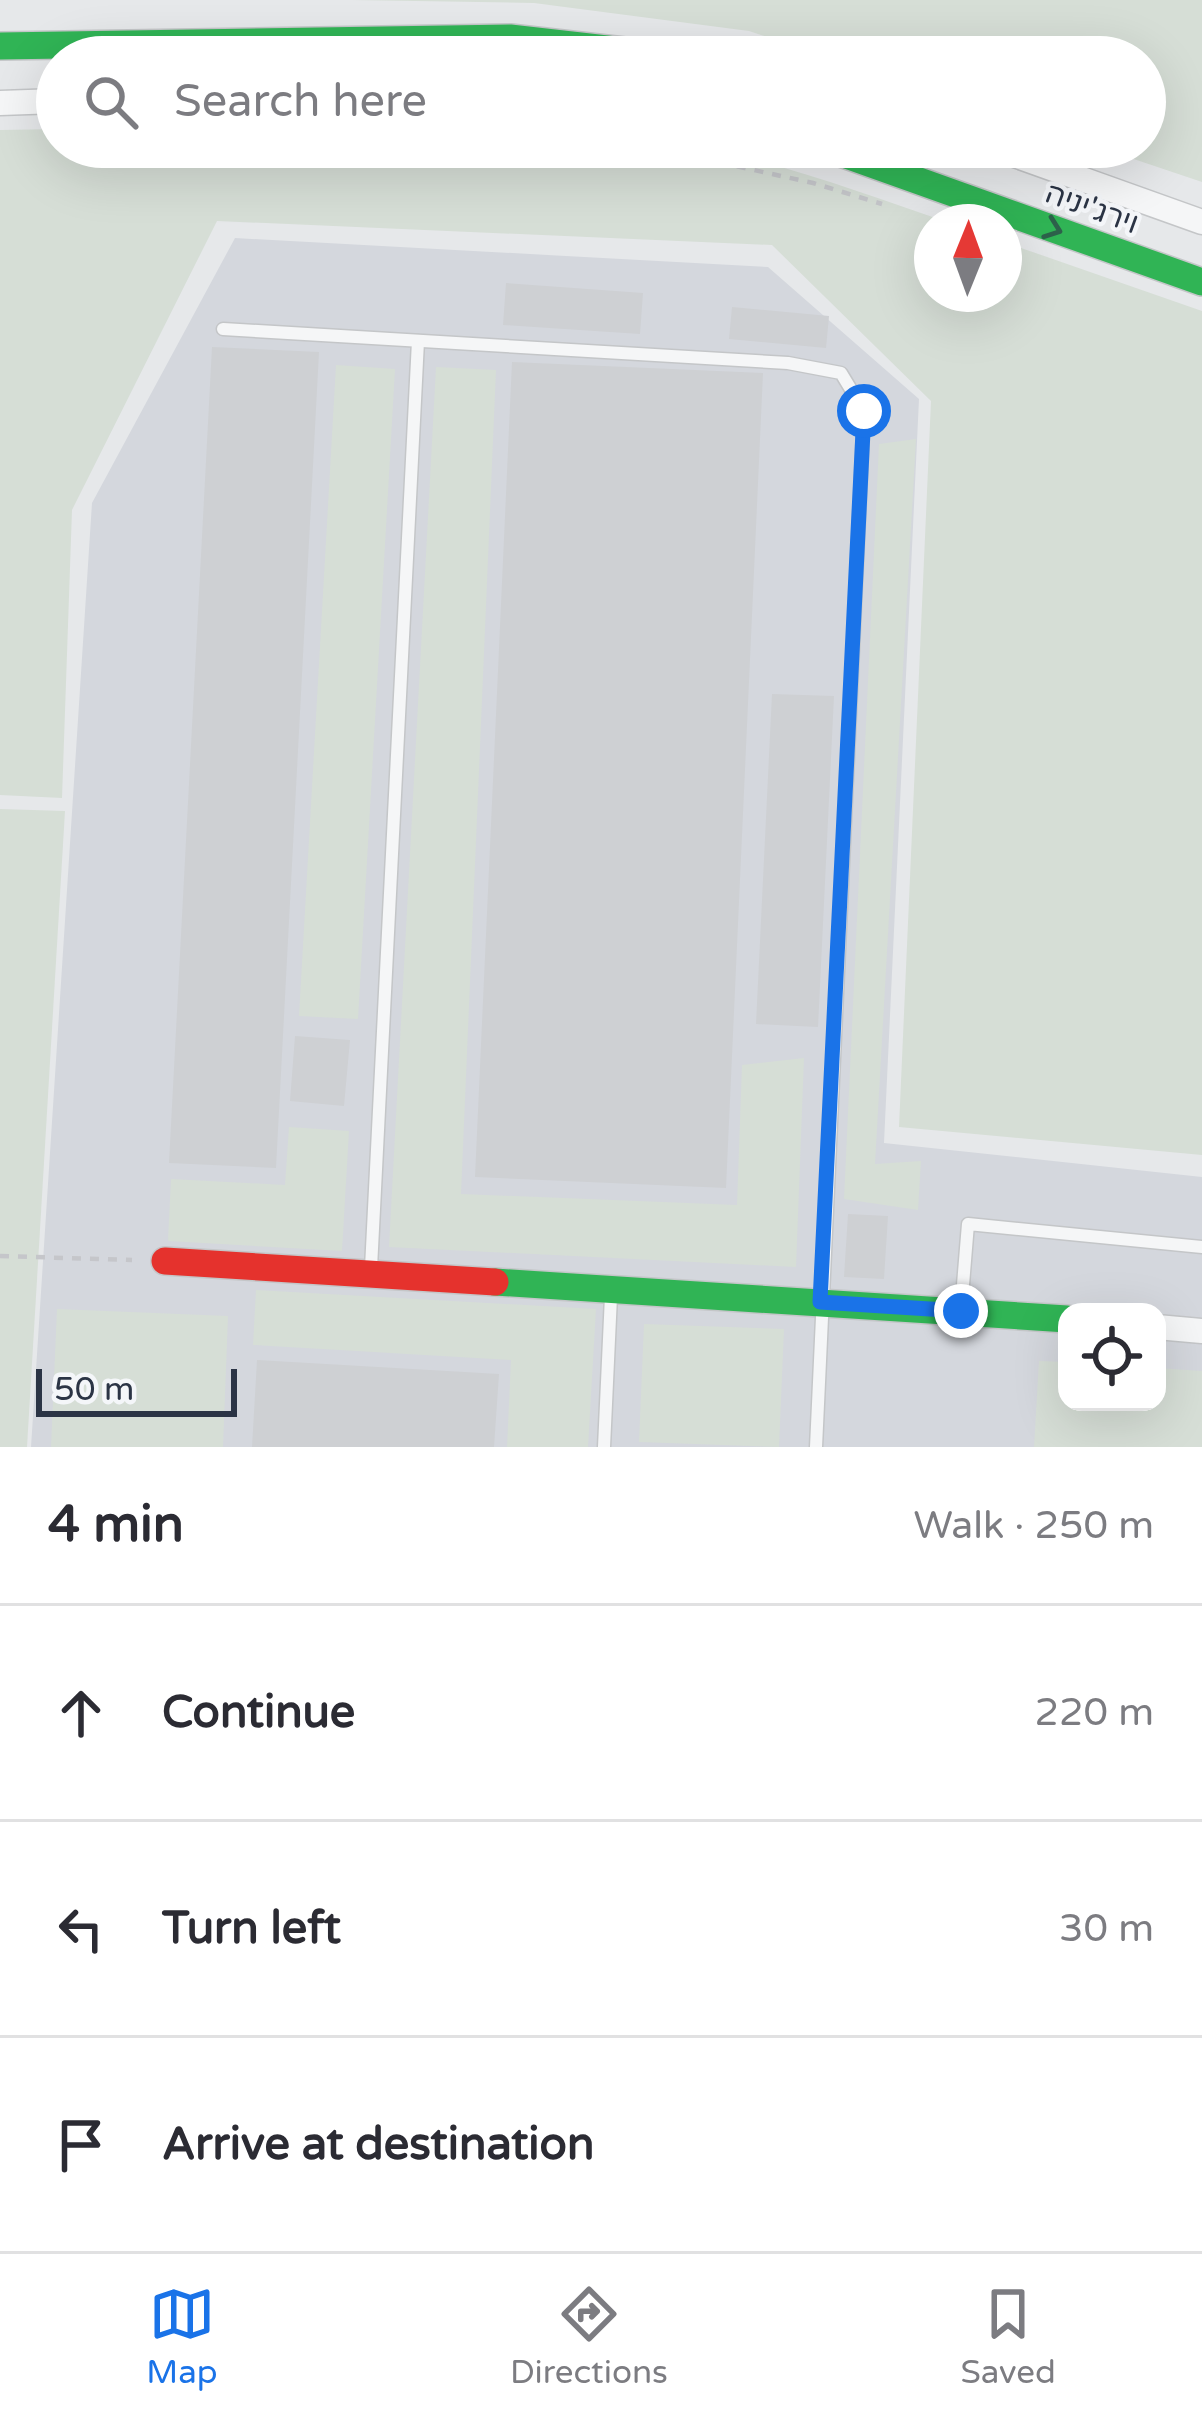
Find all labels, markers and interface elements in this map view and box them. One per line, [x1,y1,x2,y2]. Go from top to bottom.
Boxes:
search box [36,36,1166,168]
icon: search [78,69,144,135]
text: Search here [174,75,427,129]
street label: וירג'יניה [1040,175,1144,242]
north arrow [914,204,1022,312]
one-way arrow [1041,215,1062,239]
route start [837,384,891,438]
route end [934,1284,988,1338]
map controls [1058,1303,1166,1411]
button: locate [1058,1303,1166,1411]
scale bar [36,1363,237,1416]
text: 50 m [54,1370,134,1409]
text: 4 min [48,1494,184,1556]
text: Walk · 250 m [913,1502,1154,1549]
icon: ahead [48,1680,114,1746]
text: Continue [162,1686,355,1740]
text: 220 m [1035,1689,1154,1736]
icon: left [48,1896,114,1962]
text: Turn left [162,1902,341,1956]
text: 30 m [1059,1905,1154,1952]
icon: arrive [48,2112,114,2178]
text: Arrive at destination [162,2118,594,2172]
tab: Map [146,2281,218,2392]
tab: Directions [510,2281,668,2392]
tab: Saved [960,2281,1056,2392]

